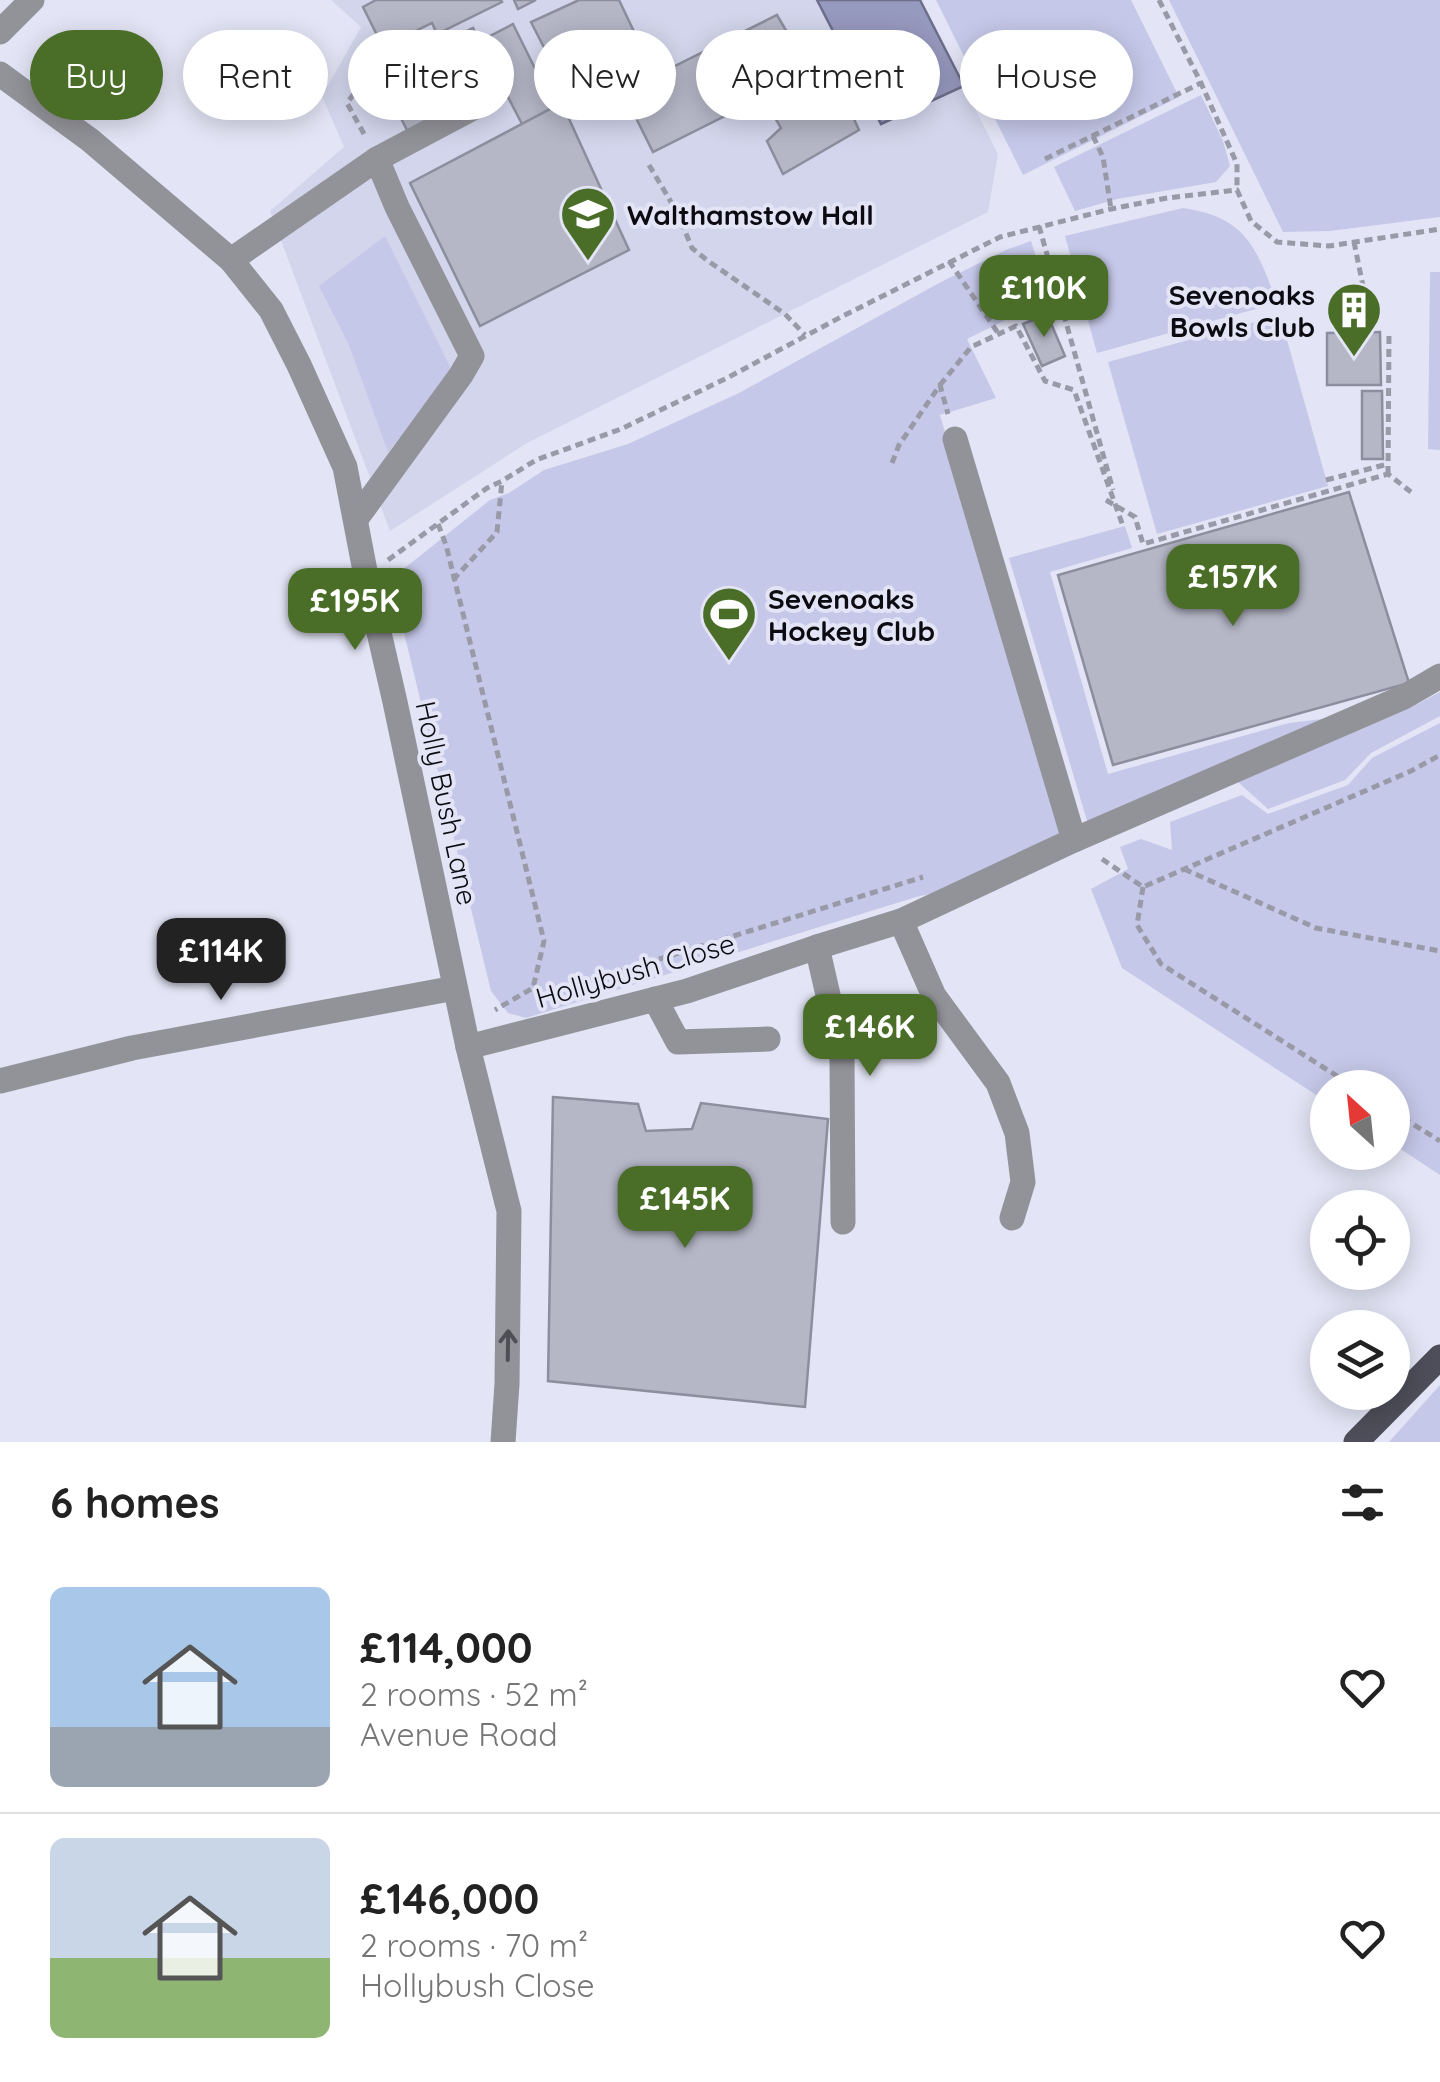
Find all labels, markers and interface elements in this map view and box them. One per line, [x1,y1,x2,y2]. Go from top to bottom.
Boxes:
chip: Buy [30,30,163,120]
chip: Rent [183,30,328,120]
chip: Filters [348,30,514,120]
chip: New [534,30,676,120]
chip: Apartment [696,30,940,120]
chip: House [960,30,1133,120]
school or university icon: Walthamstow Hall [558,184,618,263]
place label: Walthamstow Hall [627,197,874,232]
pin: £110K [974,255,1114,340]
text: £110K [1001,267,1087,307]
place label: Sevenoaks Bowls Club [1169,277,1315,344]
building icon: Sevenoaks Bowls Club [1324,280,1384,359]
pin: £157K [1163,544,1303,629]
text: £157K [1188,556,1278,596]
pin: £195K [285,568,425,653]
text: £195K [310,580,400,620]
place label: Sevenoaks Hockey Club [768,581,935,648]
sports icon: Sevenoaks Hockey Club [699,584,759,663]
street label: Holly Bush Lane [408,698,486,908]
pin: £114K [151,918,291,1003]
street label: Hollybush Close [531,925,739,1015]
text: £114K [179,930,263,970]
pin: £146K [800,994,940,1079]
text: £146K [825,1006,915,1046]
north arrow [1310,1070,1410,1170]
map controls [1310,1070,1410,1410]
pin: £145K [615,1166,755,1251]
text: £145K [640,1178,730,1218]
button: locate [1310,1190,1410,1290]
button: layers [1310,1310,1410,1410]
one-way arrow [498,1329,517,1361]
icon: filters [1335,1475,1390,1530]
text: 6 homes [50,1476,220,1529]
text: £114,000 [360,1621,533,1674]
icon: home [130,1627,250,1747]
icon: heart [1335,1660,1390,1715]
text: 2 rooms · 52 m² [360,1674,588,1714]
text: Avenue Road [360,1714,558,1754]
text: £146,000 [360,1872,539,1925]
icon: home [130,1878,250,1998]
icon: heart [1335,1911,1390,1966]
text: 2 rooms · 70 m² [360,1925,588,1965]
text: Hollybush Close [360,1965,595,2005]

